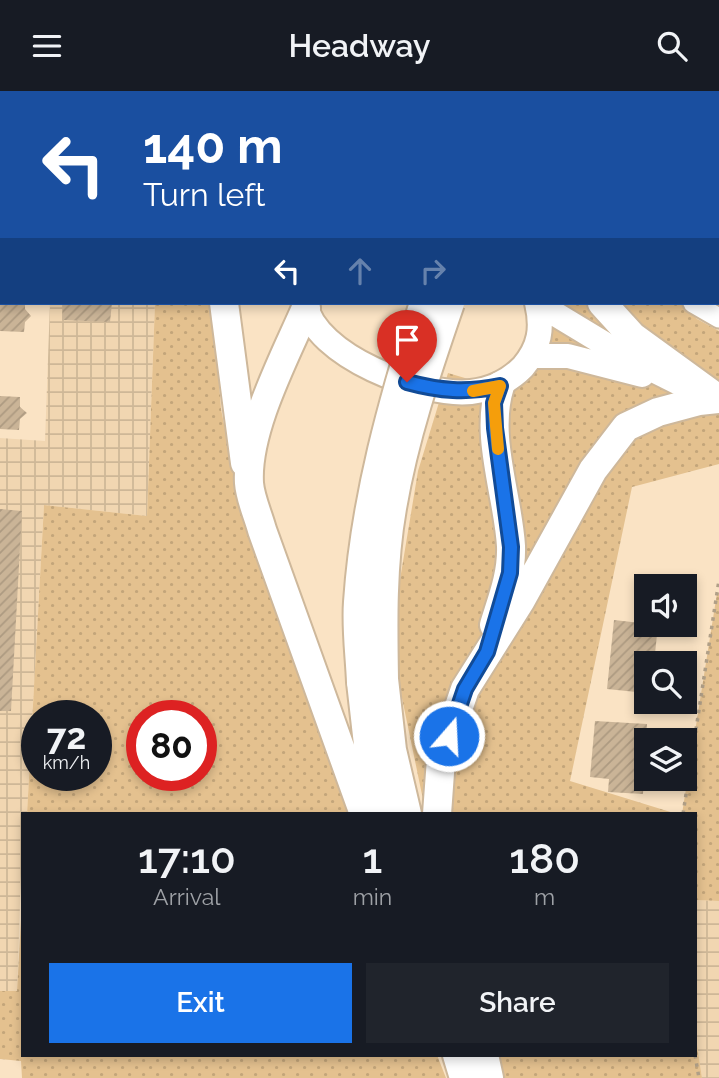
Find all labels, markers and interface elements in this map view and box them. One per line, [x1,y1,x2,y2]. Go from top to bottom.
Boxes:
icon: menu [28,27,66,65]
text: Headway [288,27,431,64]
icon: search [653,27,691,65]
text: 140 m [143,117,283,174]
icon: left [28,119,119,210]
text: Turn left [143,176,265,213]
icon: left [268,252,306,290]
icon: ahead [341,252,379,290]
icon: right [414,252,452,290]
pin [377,310,437,382]
icon: arrive [388,321,426,359]
map controls [634,574,697,791]
button: sound [634,574,697,637]
button: search [634,651,697,714]
position arrow [412,699,486,773]
speed limit sign: 80 [126,700,217,791]
text: 72 [47,716,86,757]
button: layers [634,728,697,791]
text: km/h [43,752,90,773]
text: 17:10 [138,834,236,883]
text: 1 [363,834,382,883]
text: 180 [509,834,580,883]
text: Arrival [153,883,221,910]
text: min [353,883,392,910]
text: m [534,883,555,910]
button: Exit [49,963,352,1043]
button: Share [366,963,669,1043]

